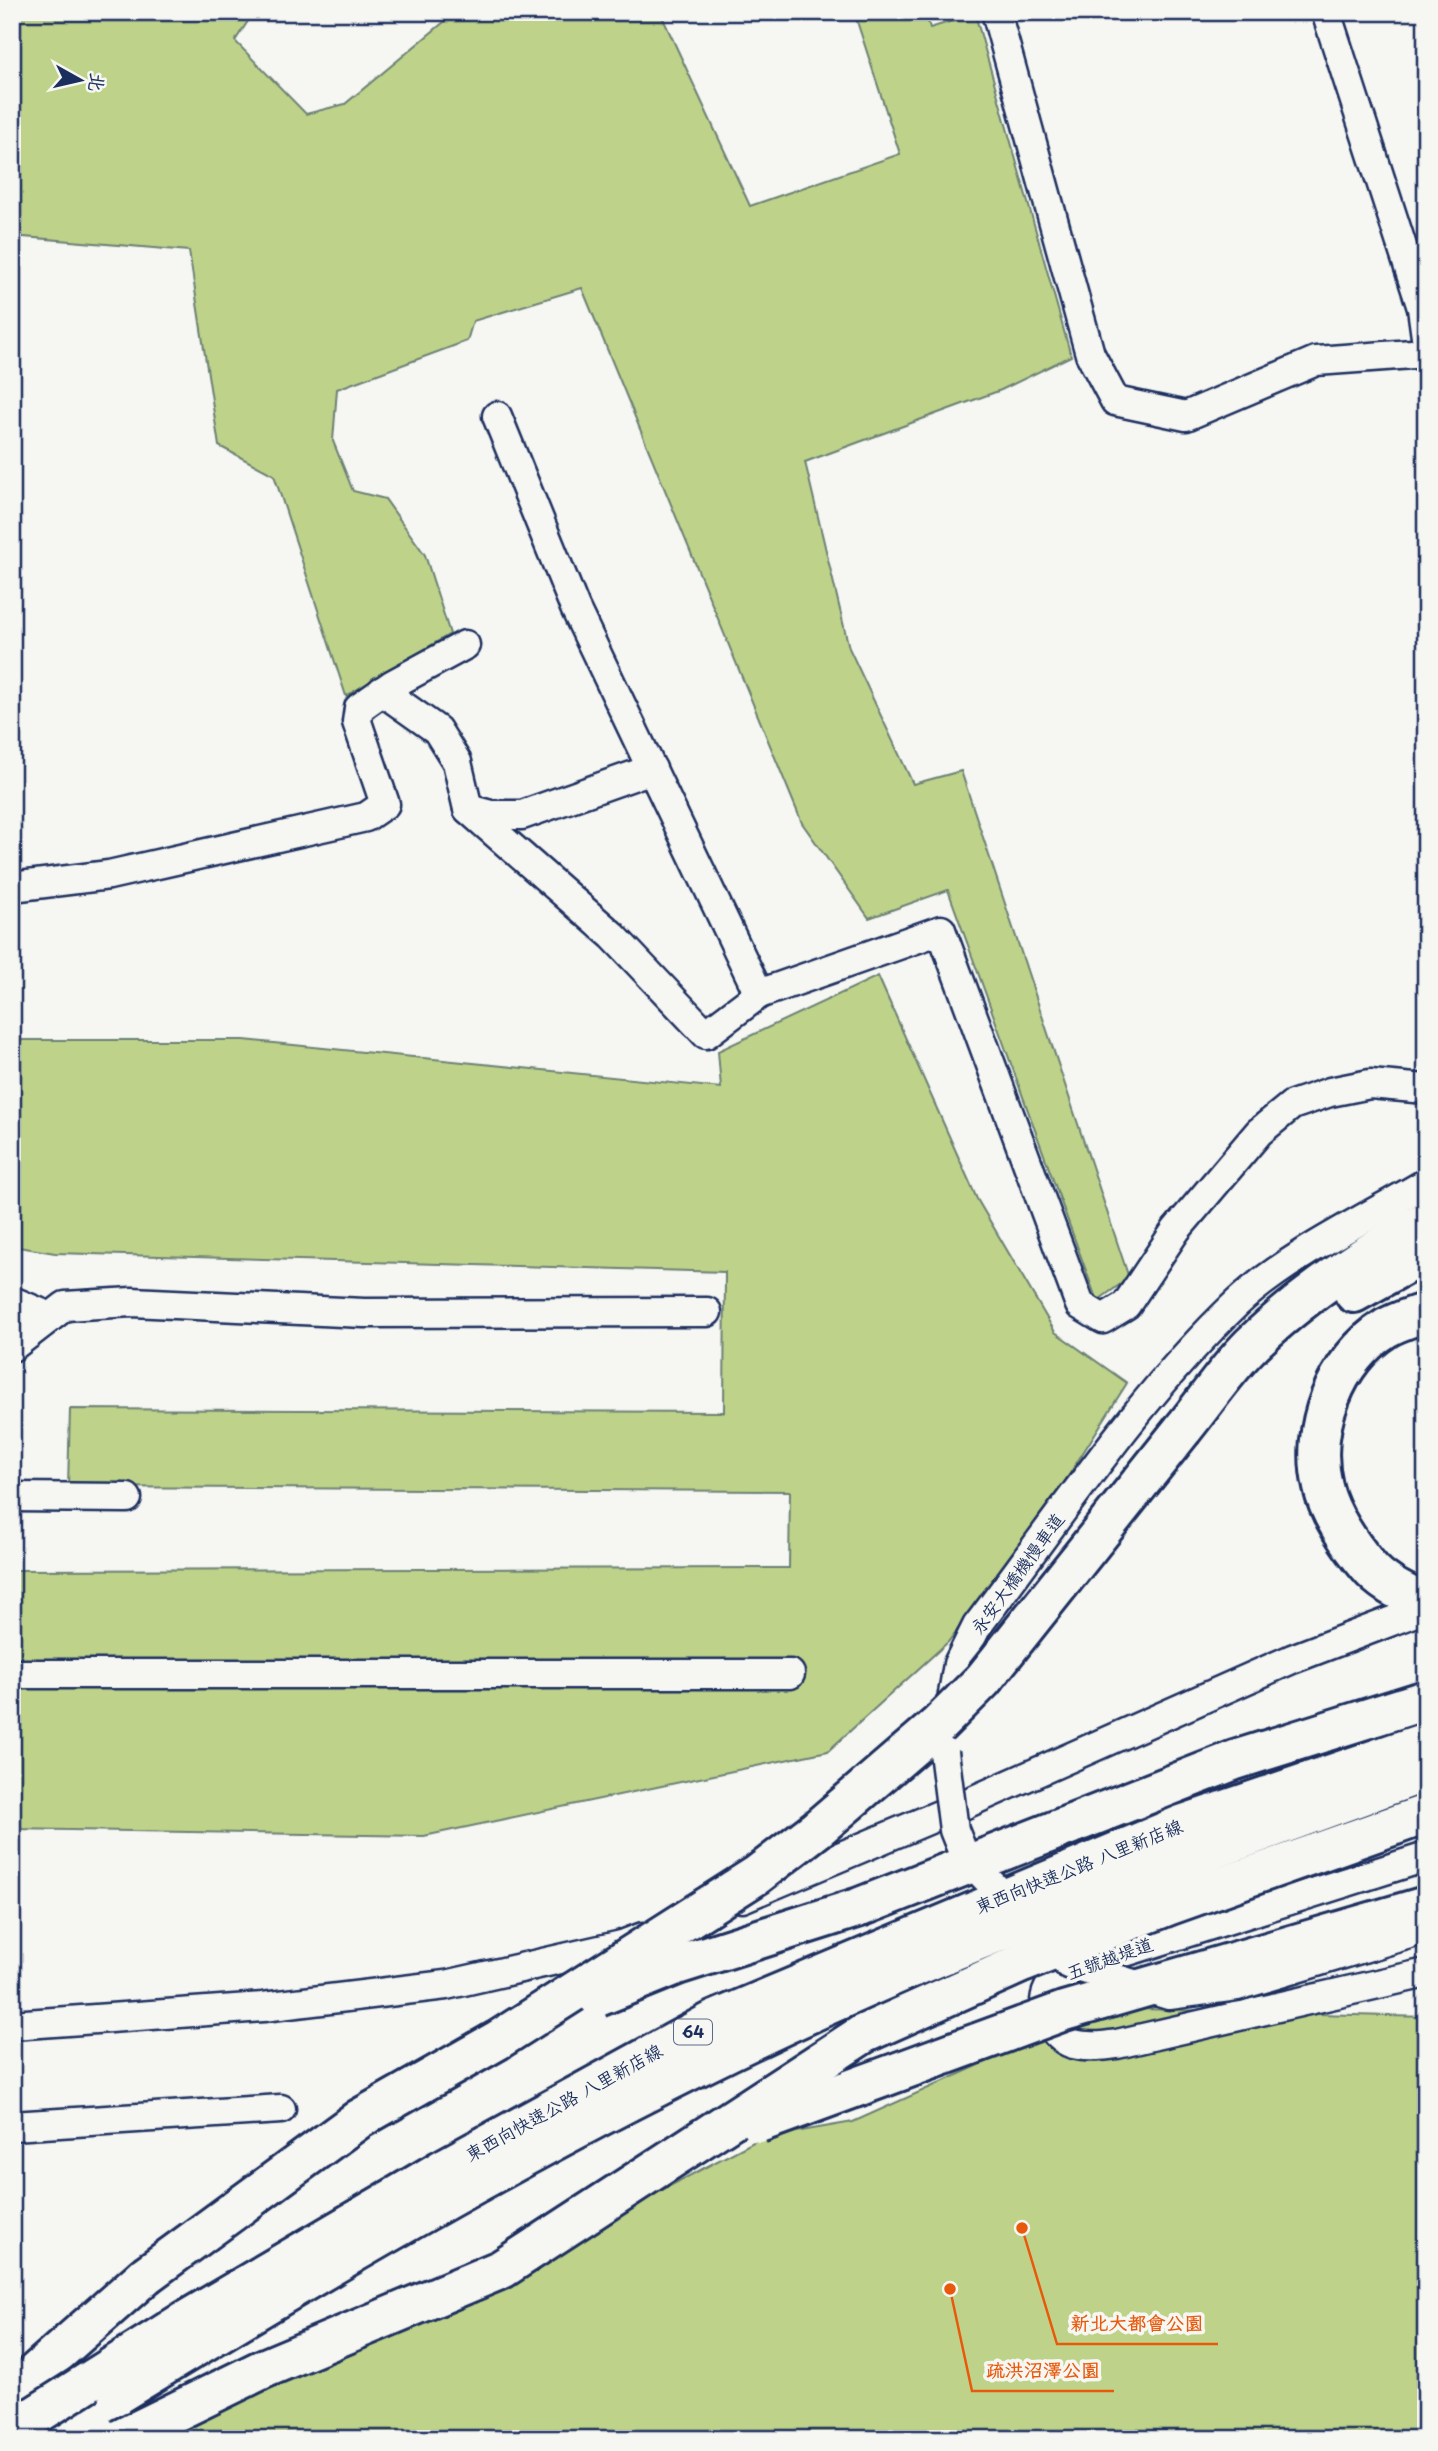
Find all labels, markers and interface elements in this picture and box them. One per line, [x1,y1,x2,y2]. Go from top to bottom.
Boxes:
north arrow [46,46,116,116]
text: 北 [83,71,113,94]
street label: 永安大橋機慢車道 [964,1507,1070,1639]
street label: 東西向快速公路 八里新店線 [971,1812,1186,1920]
street label: 五號越堤道 [1063,1930,1156,1986]
road number: 64 [674,2020,712,2044]
street label: 東西向快速公路 八里新店線 [460,2036,667,2167]
callout: 新北大都會公園 [1057,2304,1218,2344]
text: 新北大都會公園 [1070,2308,1204,2336]
callout: 疏洪沼澤公園 [972,2351,1114,2391]
text: 疏洪沼澤公園 [986,2355,1100,2383]

